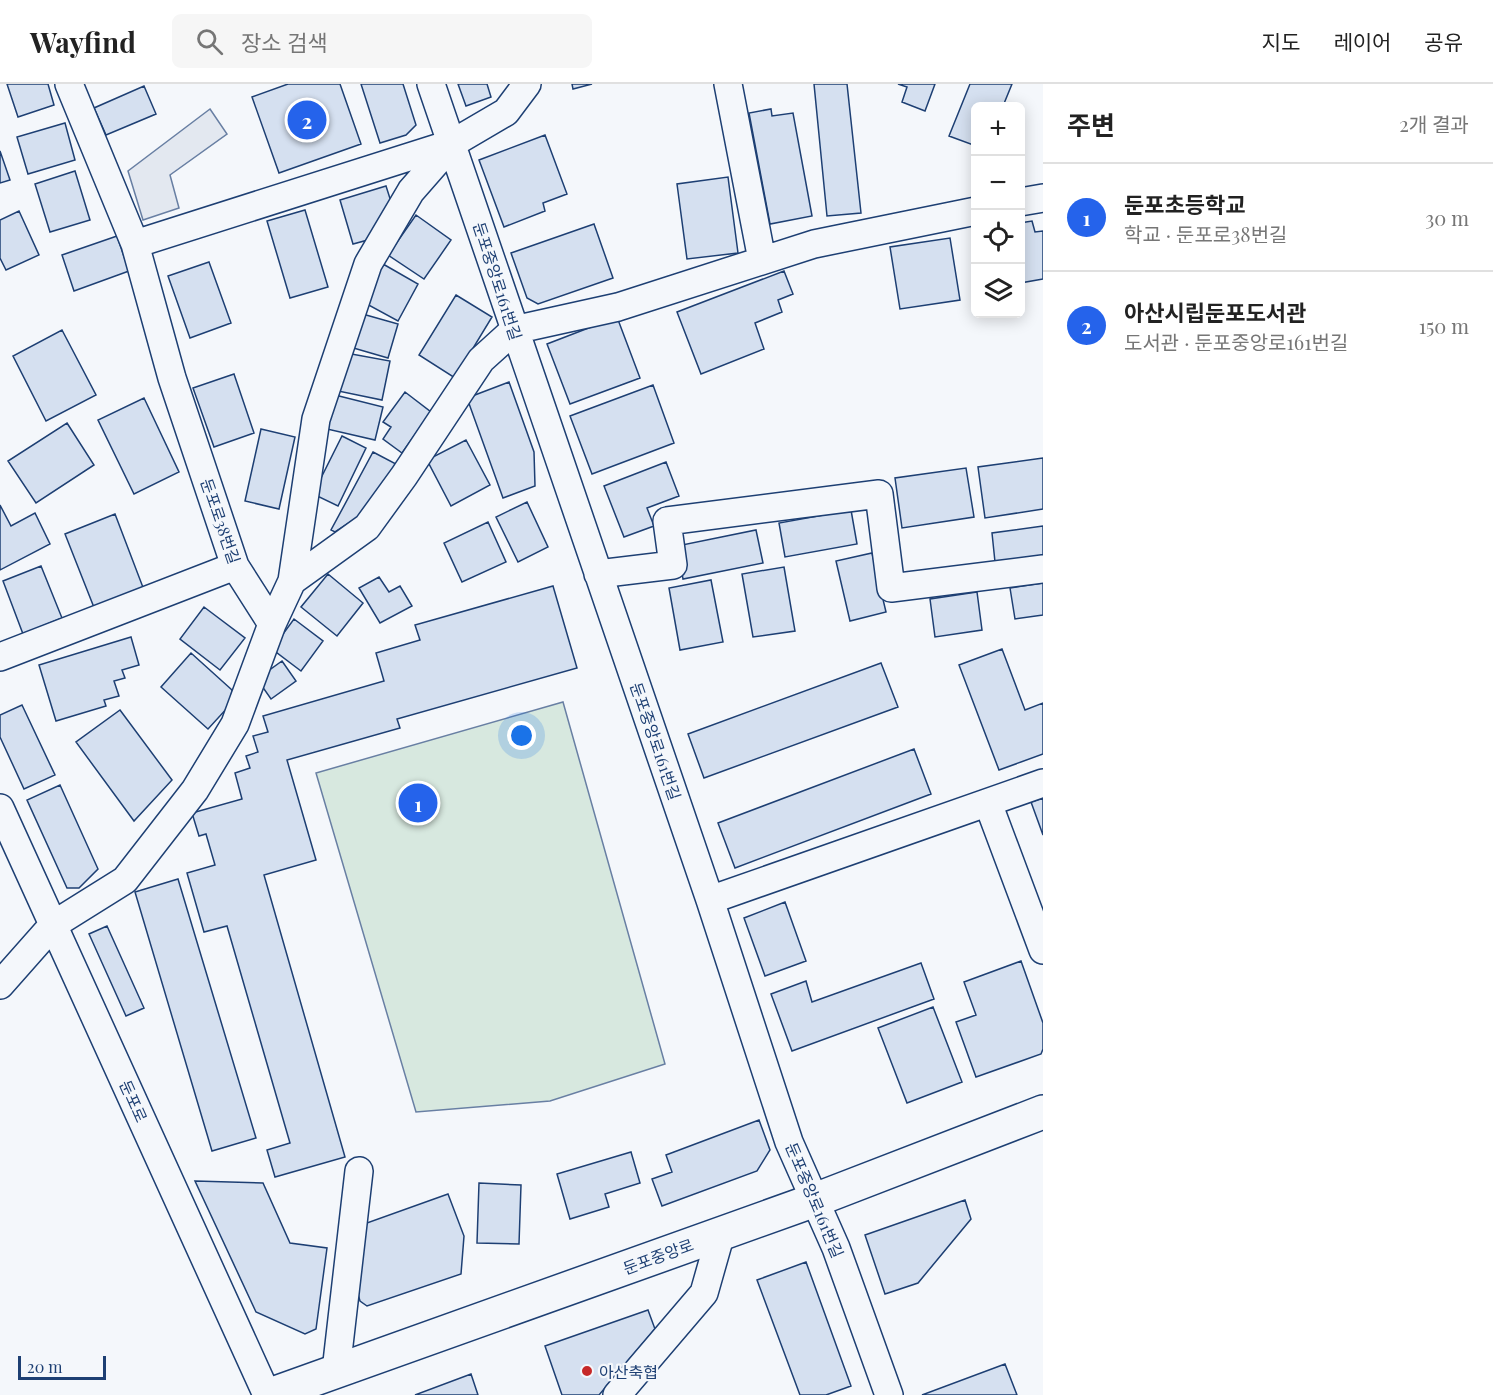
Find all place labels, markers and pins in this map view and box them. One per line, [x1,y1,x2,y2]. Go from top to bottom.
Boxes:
pin: 2 [288,98,326,142]
pin: 1 [398,780,438,826]
place label: 아산축협 [599,1361,658,1382]
marker: 아산축협 [580,1364,594,1378]

